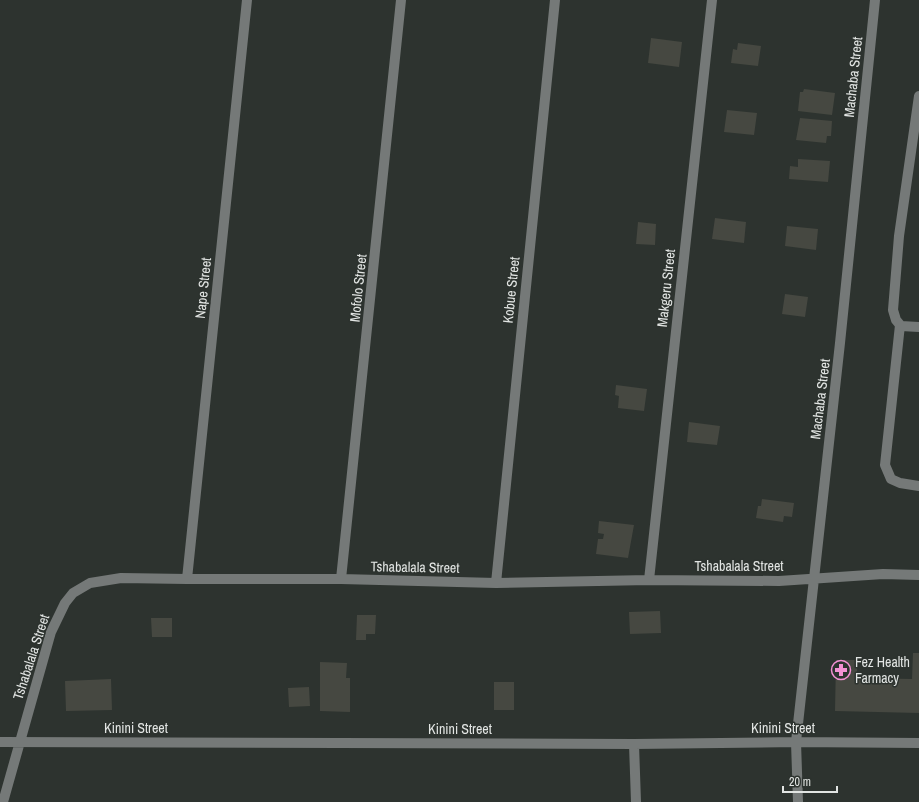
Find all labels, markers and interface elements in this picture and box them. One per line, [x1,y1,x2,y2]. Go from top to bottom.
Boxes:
street label: Machaba Street [840,36,866,118]
street label: Makgeru Street [653,248,679,328]
street label: Mofolo Street [345,253,371,323]
street label: Kobue Street [499,256,523,324]
street label: Nape Street [191,257,215,319]
street label: Machaba Street [806,358,834,440]
street label: Tshabalala Street [370,557,460,577]
street label: Tshabalala Street [695,557,784,575]
street label: Tshabalala Street [9,612,53,702]
place label: Fez Health Farmacy [855,653,910,687]
pharmacy icon: Fez Health Farmacy [830,659,852,681]
street label: Kinini Street [104,719,168,737]
street label: Kinini Street [751,719,815,737]
street label: Kinini Street [428,720,492,738]
scale bar [783,768,837,794]
text: 20 m [789,774,811,790]

